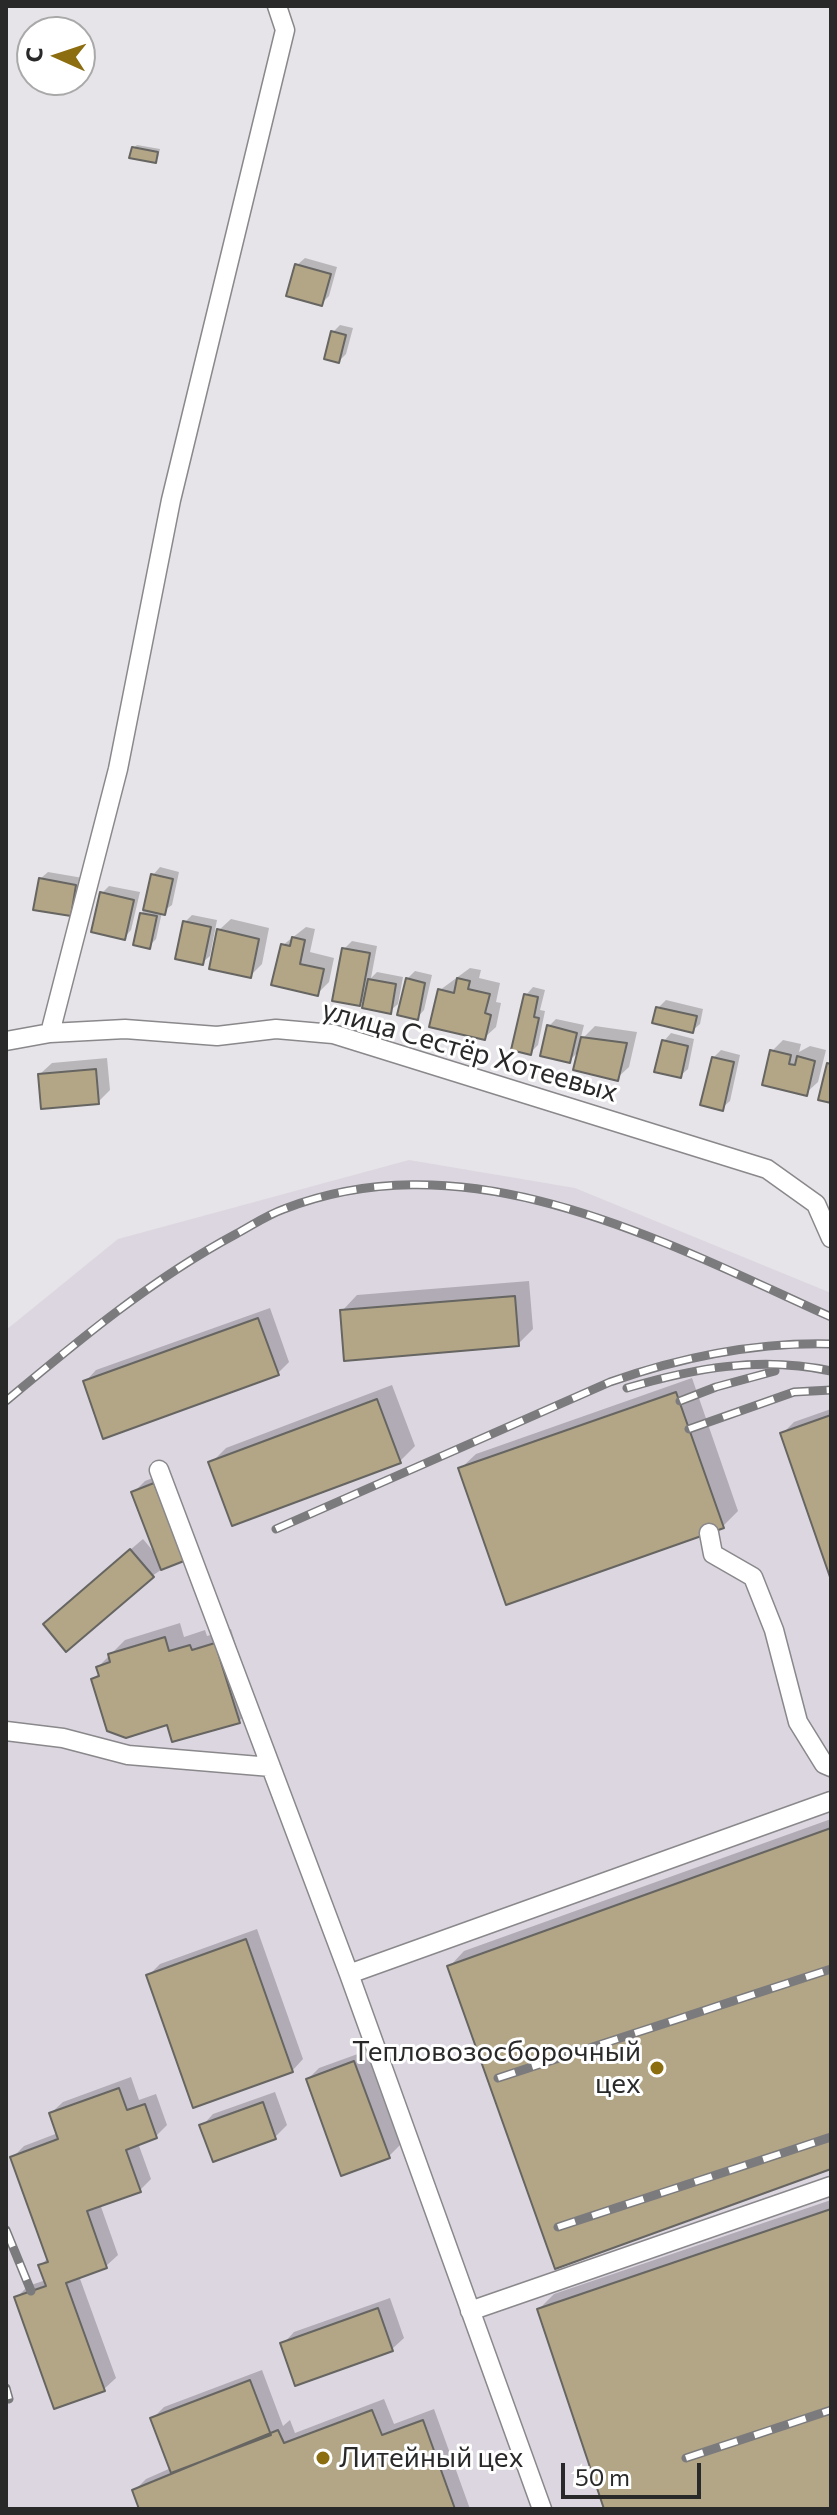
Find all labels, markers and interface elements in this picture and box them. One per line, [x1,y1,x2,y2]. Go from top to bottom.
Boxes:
north arrow [16,16,96,96]
text: С [20,47,47,63]
street label: улица Сестёр Хотеевых [318,993,622,1109]
place label: Тепловозосборочный цех [352,2035,641,2101]
marker: Тепловозосборочный цех [648,2059,666,2077]
place label: Литейный цех [339,2441,524,2475]
scale bar [565,2447,705,2497]
marker: Литейный цех [314,2449,332,2467]
text: 50 m [575,2462,630,2491]

